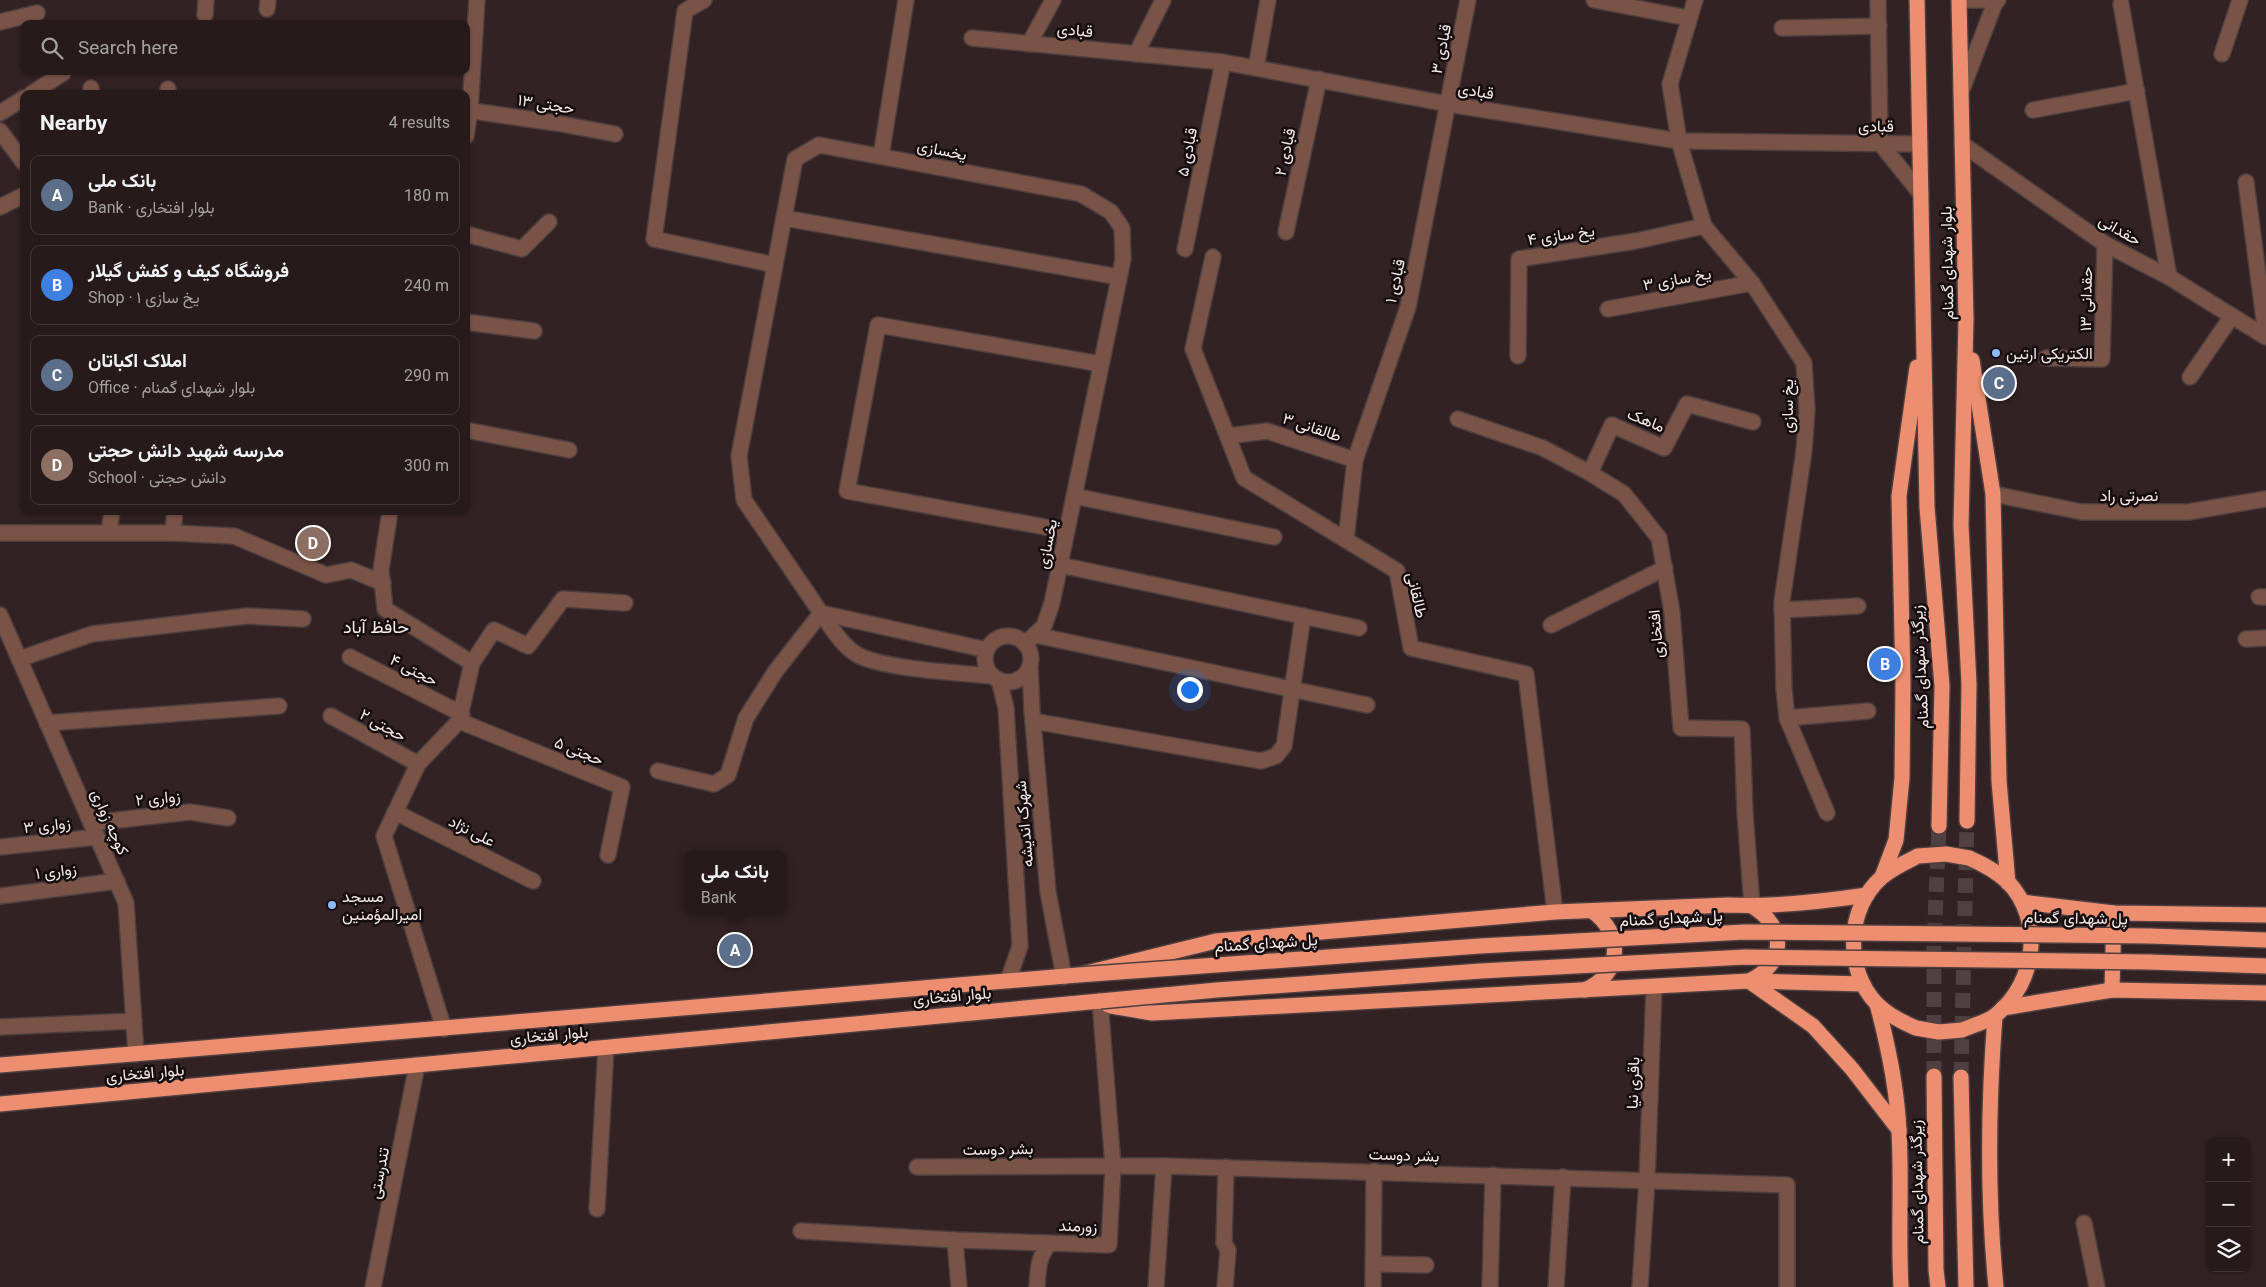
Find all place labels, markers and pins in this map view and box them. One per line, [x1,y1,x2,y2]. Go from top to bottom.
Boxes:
place label: الکتریکی ارتین [2006,344,2093,364]
marker: الکتریکی ارتین [1990,347,2002,359]
pin: C [1983,364,2015,402]
pin: D [297,524,329,562]
pin: B [1869,645,1901,683]
place label: مسجد امیرالمؤمنین [342,887,422,925]
marker: مسجد امیرالمؤمنین [326,899,338,911]
pin: A [719,931,751,969]

